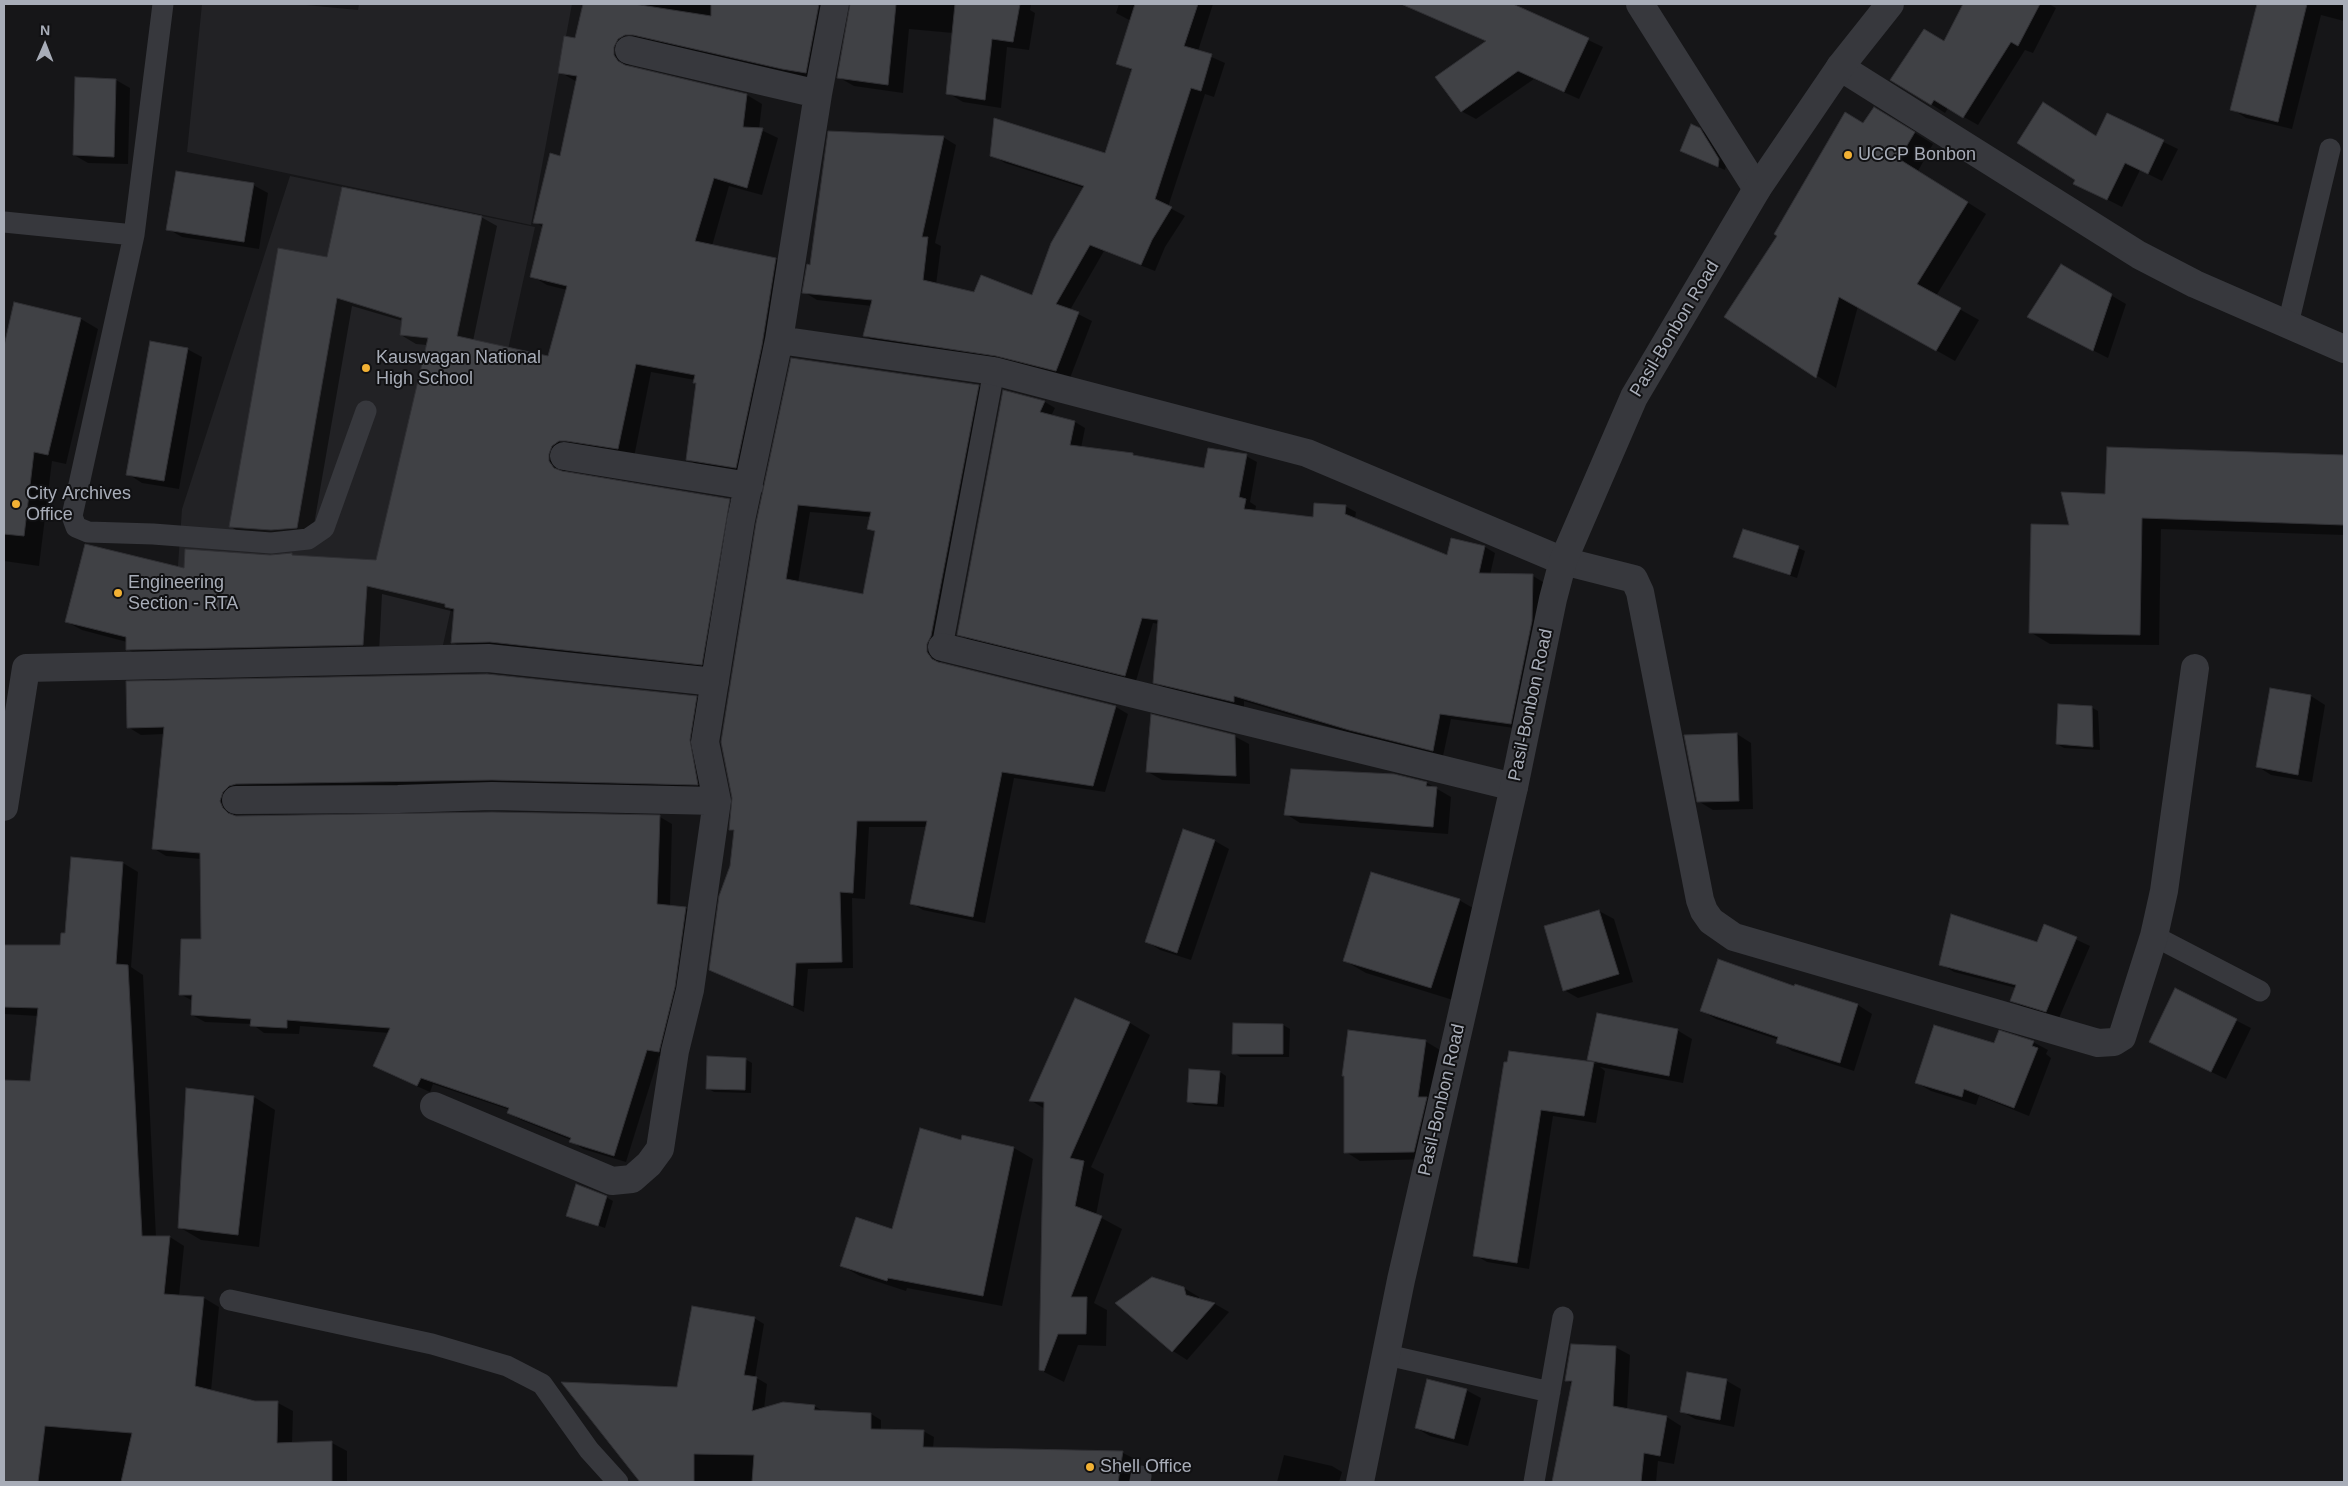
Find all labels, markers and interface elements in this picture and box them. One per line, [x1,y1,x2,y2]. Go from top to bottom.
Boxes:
north arrow [20,20,70,70]
text: N [40,22,50,38]
place label: UCCP Bonbon [1858,144,1976,166]
marker: UCCP Bonbon [1842,149,1854,161]
street label: Pasil-Bonbon Road [1626,257,1724,401]
place label: Kauswagan National High School [376,347,541,389]
marker: Kauswagan National High School [360,362,372,374]
place label: City Archives Office [26,483,131,526]
marker: City Archives Office [10,498,22,510]
place label: Engineering Section - RTA [128,572,238,614]
marker: Engineering Section - RTA [112,587,124,599]
street label: Pasil-Bonbon Road [1504,627,1558,783]
street label: Pasil-Bonbon Road [1414,1022,1470,1178]
place label: Shell Office [1100,1456,1192,1478]
marker: Shell Office [1084,1461,1096,1473]

